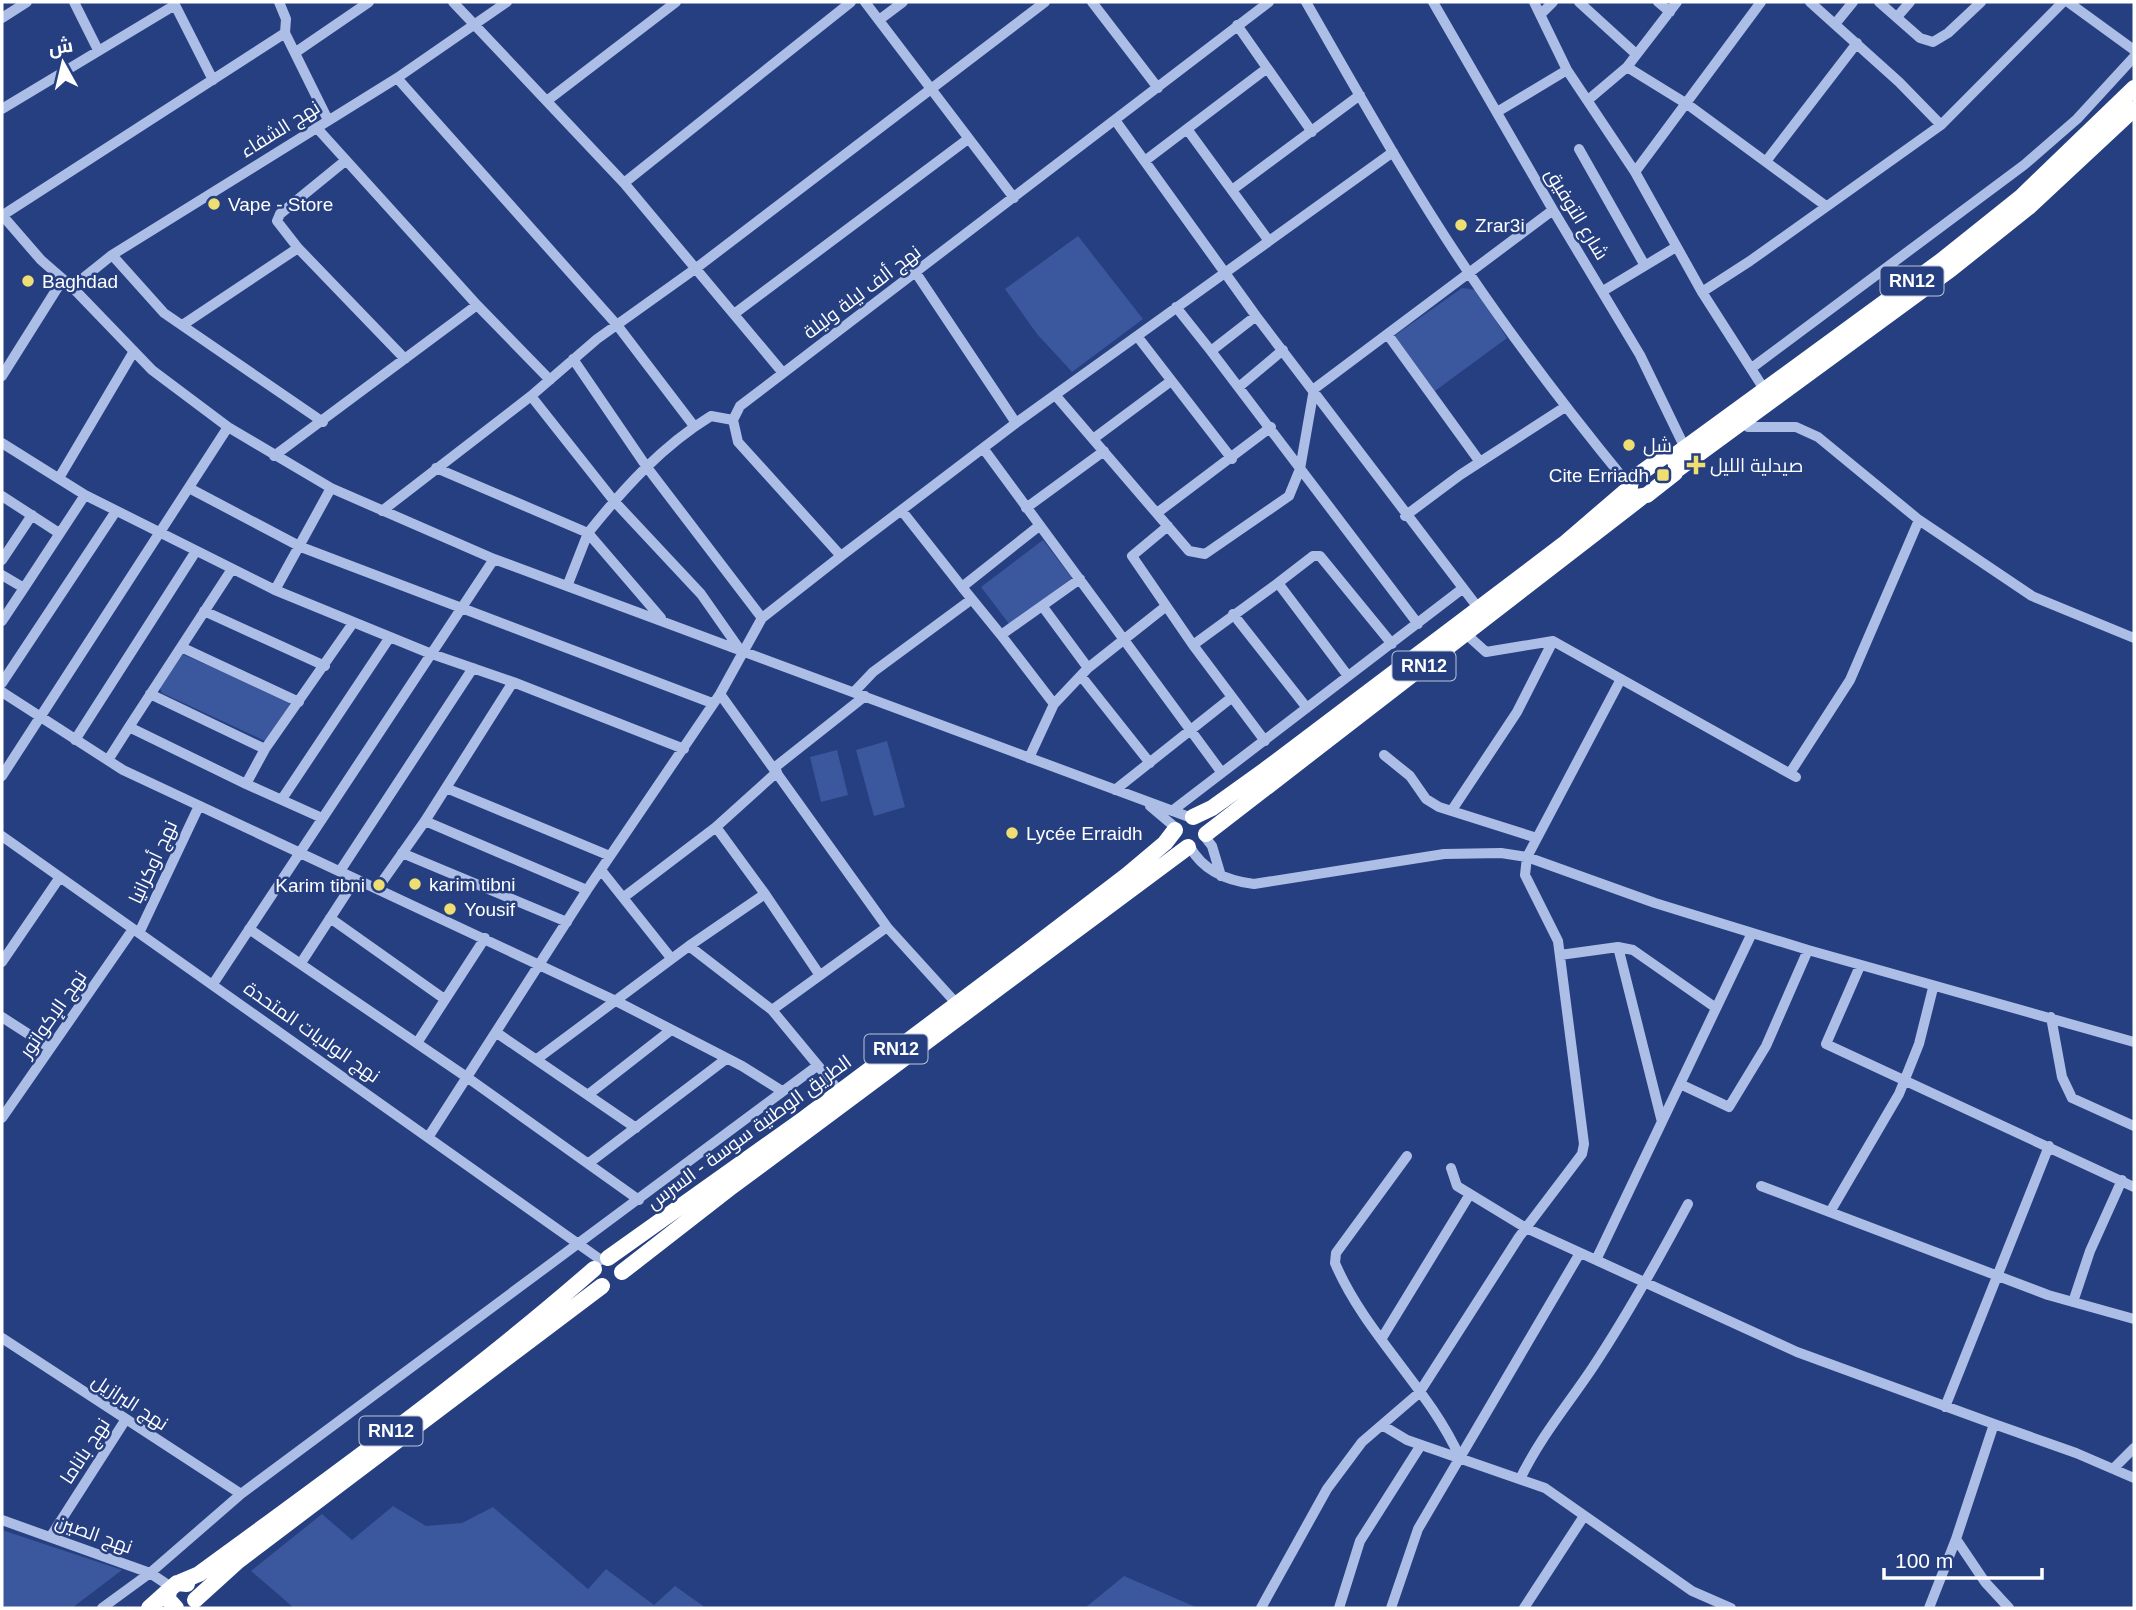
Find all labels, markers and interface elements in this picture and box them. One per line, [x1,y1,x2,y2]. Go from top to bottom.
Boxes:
north arrow [28,28,98,98]
text: ش [47,35,74,60]
street label: نهج الشفاء [236,96,325,164]
street label: شارع التوفيق [1539,164,1613,265]
place label: Vape - Store [228,194,333,215]
marker: Vape - Store [206,196,222,212]
place label: Zrar3i [1475,215,1525,236]
marker: Zrar3i [1453,217,1469,233]
street label: نهج ألف ليلة وليلة [799,240,927,345]
road number: RN12 [1881,267,1944,296]
place label: Baghdad [42,271,118,292]
marker: Baghdad [20,273,36,289]
place label: شل [1643,435,1672,457]
marker: شل [1621,437,1637,453]
place label: صيدلية الليل [1710,455,1803,477]
marker: صيدلية الليل [1688,457,1704,473]
place label: Cite Erriadh [1549,465,1649,486]
marker: Cite Erriadh [1655,467,1671,483]
road number: RN12 [1392,652,1456,680]
street label: نهج أوكرانيا [124,817,184,908]
place label: Lycée Erraidh [1026,823,1143,844]
marker: Lycée Erraidh [1004,825,1020,841]
place label: karim tibni [429,874,516,895]
place label: Karim tibni [275,875,365,896]
marker: karim tibni [407,876,423,892]
marker: Karim tibni [371,877,387,893]
place label: Yousif [464,899,516,920]
marker: Yousif [442,901,458,917]
street label: نهج الإكواتور [15,967,93,1064]
street label: نهج الولايات المتحدة [238,977,384,1089]
road number: RN12 [864,1034,928,1064]
street label: الطريق الوطنية سوسة - السرس [643,1051,856,1215]
street label: نهج البرازيل [86,1370,172,1437]
street label: نهج باناما [56,1414,116,1489]
road number: RN12 [360,1416,422,1446]
street label: نهج الصين [52,1510,135,1560]
scale bar [1884,1536,2042,1580]
text: 100 m [1895,1549,1953,1572]

